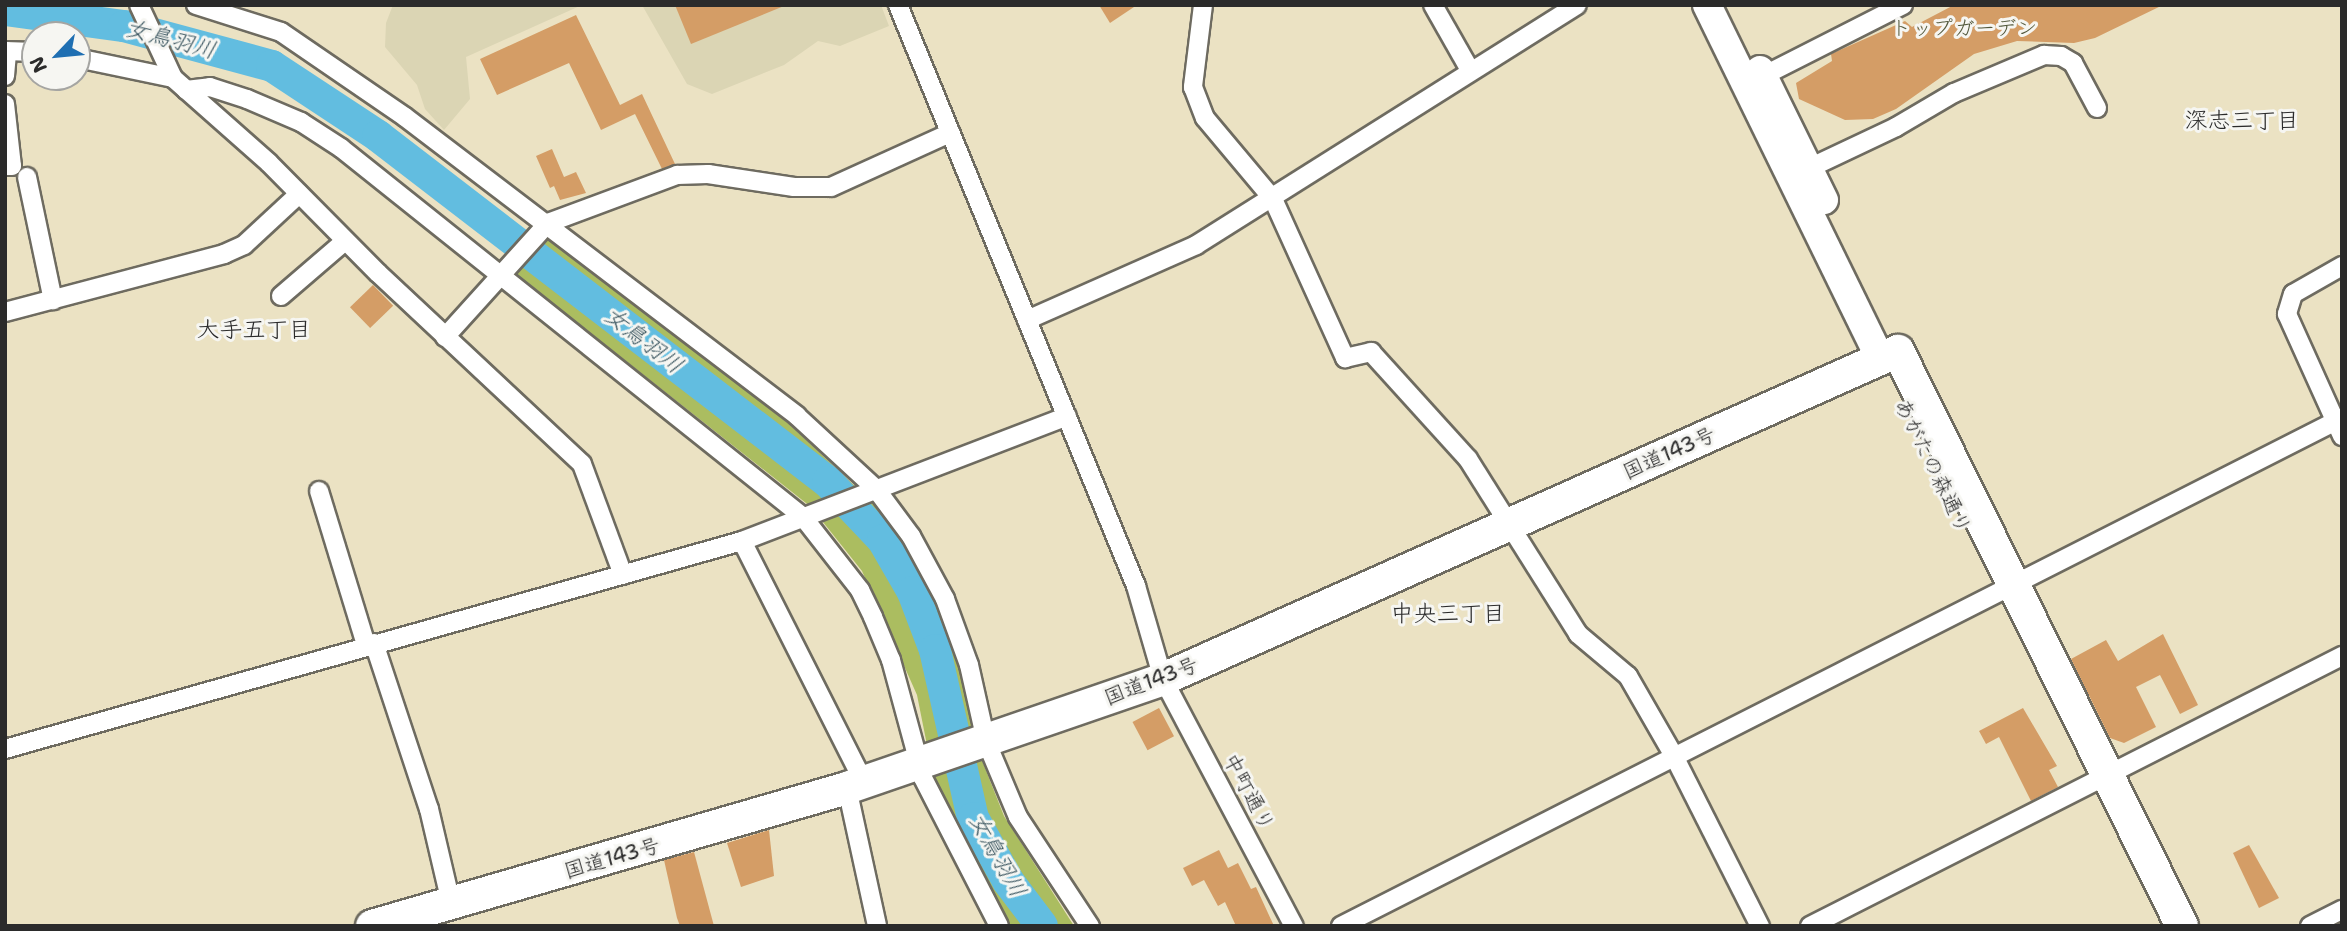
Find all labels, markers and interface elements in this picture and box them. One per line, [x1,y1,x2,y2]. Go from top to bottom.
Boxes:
water label: 女鳥羽川 [123,14,219,64]
park label: トップガーデン [1891,15,2037,41]
north arrow [21,21,91,91]
text: N [24,52,53,77]
district label: 深志三丁目 [2185,106,2299,134]
water label: 女鳥羽川 [599,301,689,379]
district label: 大手五丁目 [197,315,311,343]
street label: あがたの森通り [1889,394,1977,538]
street label: 国道143号 [1619,421,1719,485]
district label: 中央三丁目 [1391,599,1505,627]
street label: 国道143号 [1100,652,1202,710]
street label: 中町通り [1218,749,1280,835]
water label: 女鳥羽川 [964,808,1032,902]
street label: 国道143号 [561,832,663,884]

